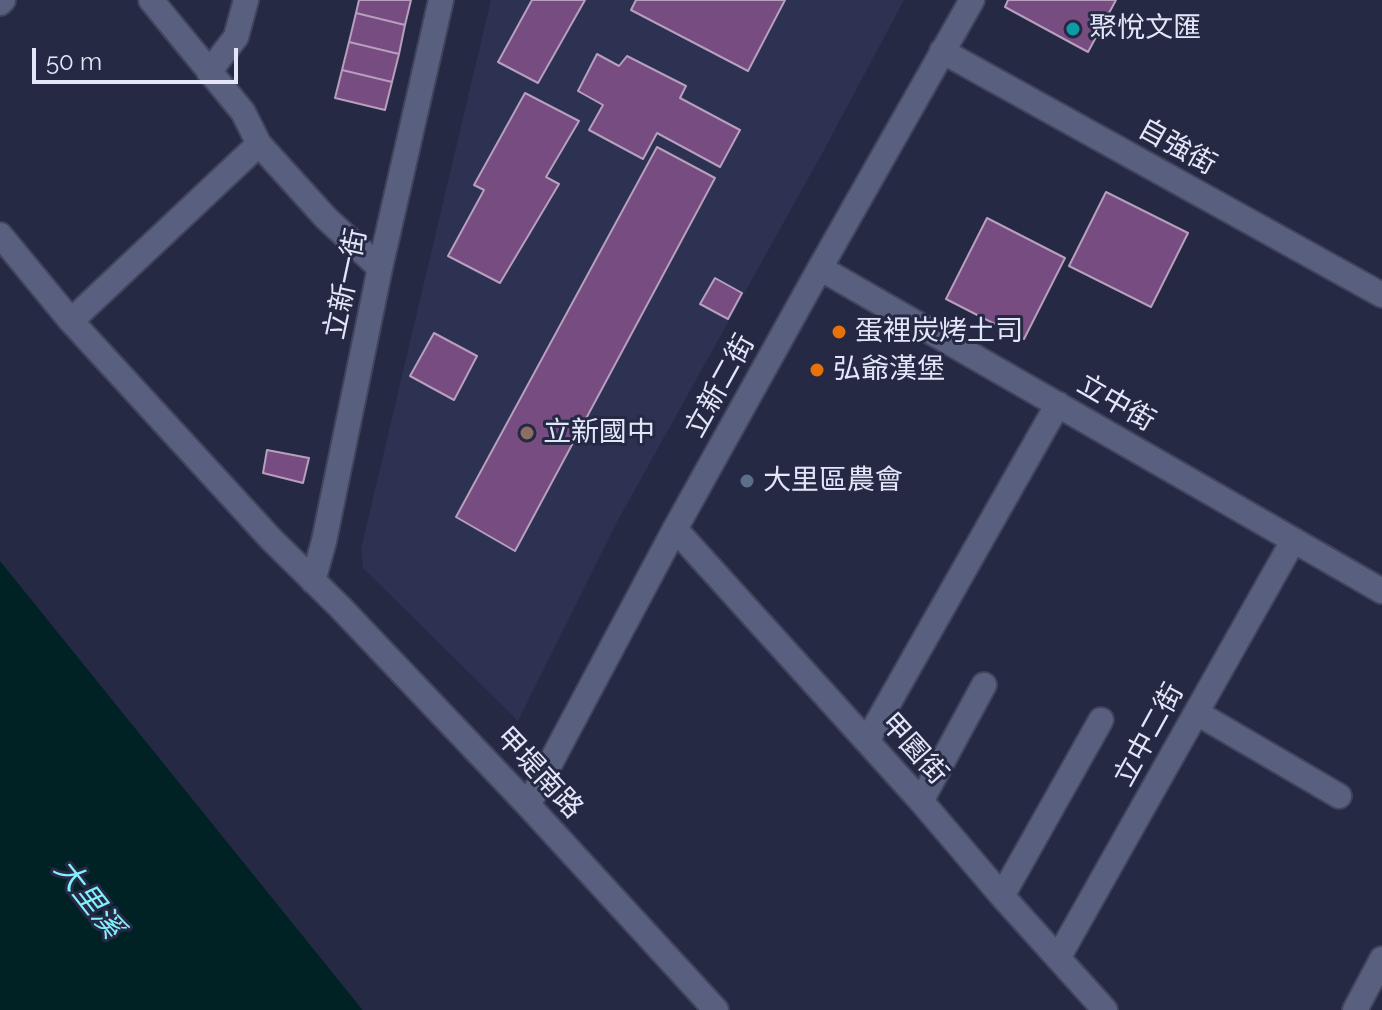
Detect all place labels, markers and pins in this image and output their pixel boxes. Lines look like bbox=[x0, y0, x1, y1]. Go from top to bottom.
place label: 聚悅文匯 bbox=[1089, 12, 1201, 46]
marker: 聚悅文匯 bbox=[1064, 20, 1082, 38]
place label: 蛋裡炭烤土司 bbox=[855, 315, 1023, 349]
marker: 蛋裡炭烤土司 bbox=[830, 323, 848, 341]
place label: 弘爺漢堡 bbox=[833, 353, 945, 387]
marker: 弘爺漢堡 bbox=[808, 361, 826, 379]
place label: 立新國中 bbox=[543, 416, 655, 450]
marker: 立新國中 bbox=[518, 424, 536, 442]
place label: 大里區農會 bbox=[763, 464, 903, 498]
marker: 大里區農會 bbox=[738, 472, 756, 490]

